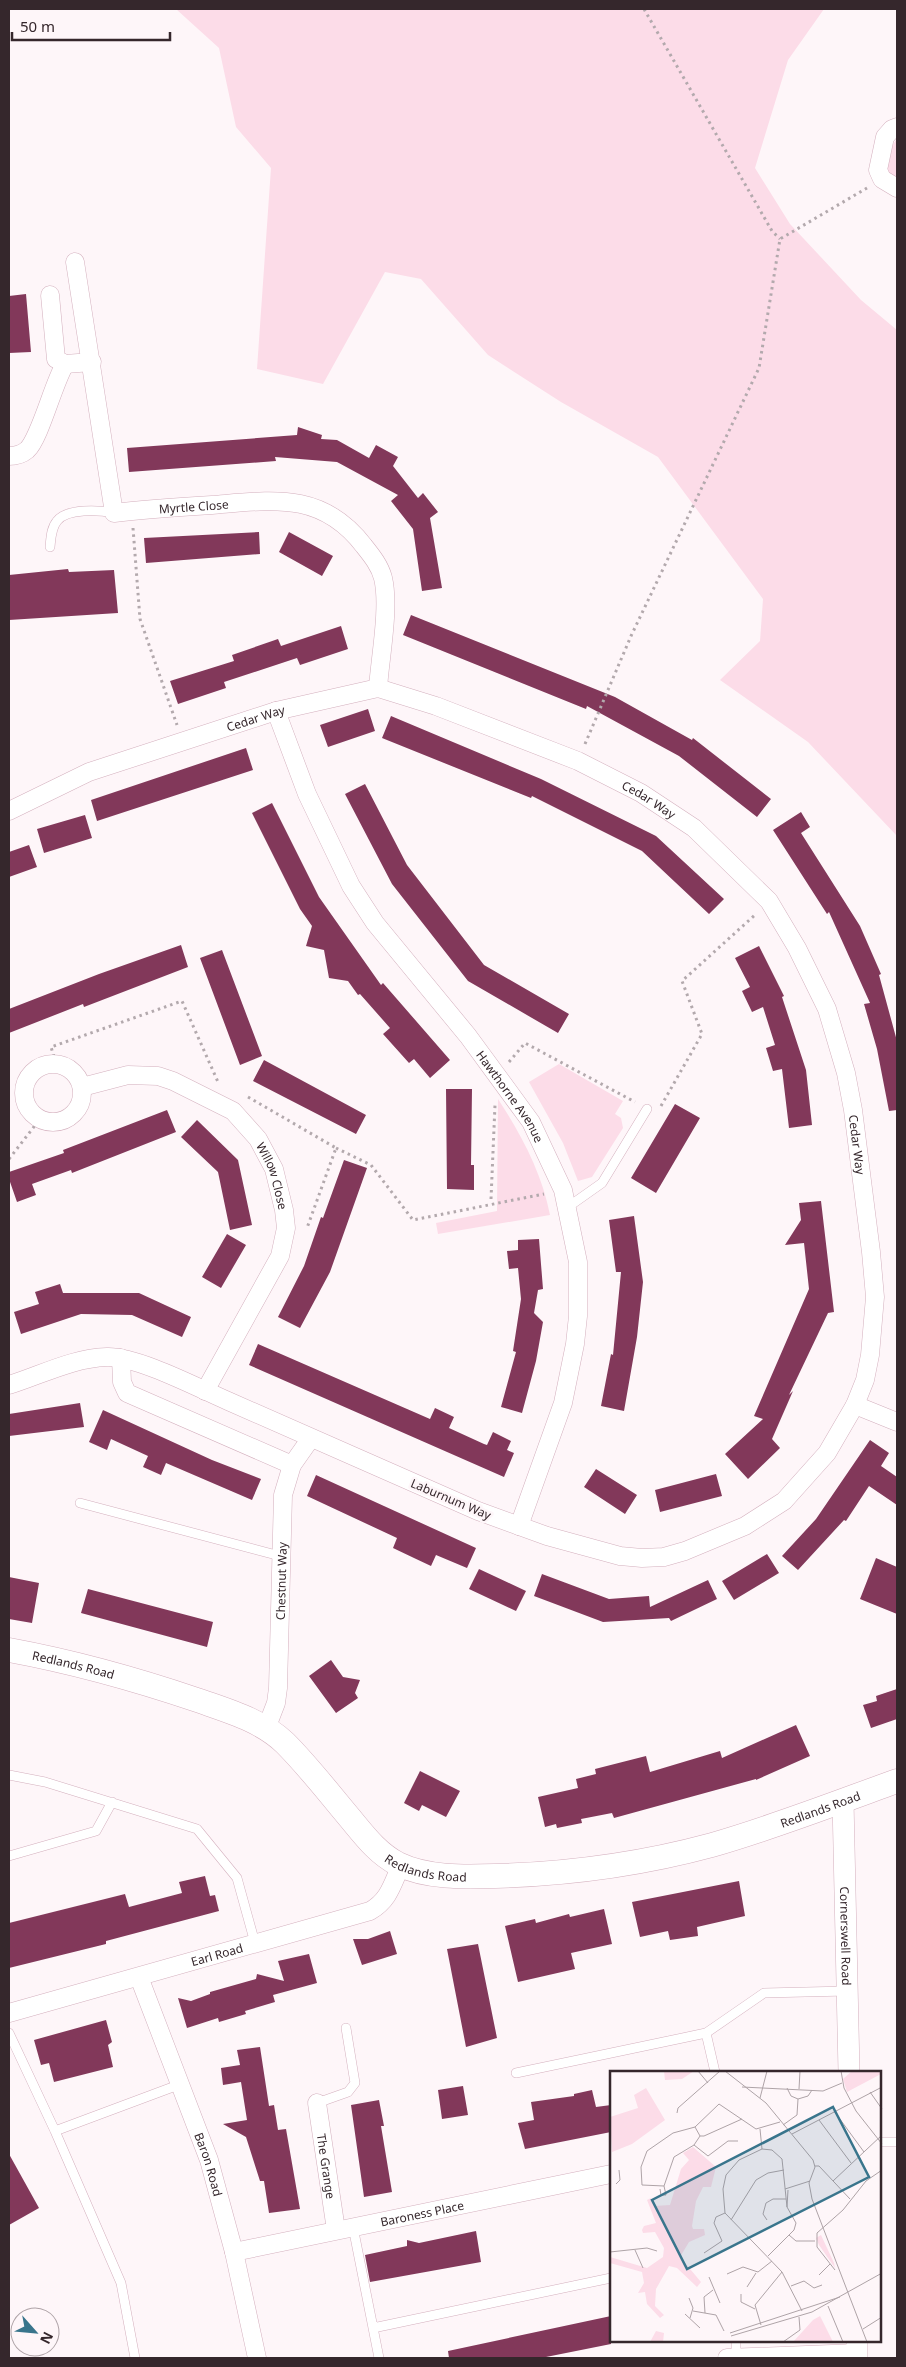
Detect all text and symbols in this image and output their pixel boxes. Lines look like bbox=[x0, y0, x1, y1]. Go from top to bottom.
scale bar bbox=[12, 10, 170, 42]
text: 50 m bbox=[20, 16, 55, 36]
street label: Myrtle Close bbox=[158, 495, 230, 517]
street label: Cedar Way bbox=[224, 701, 287, 735]
street label: Cedar Way bbox=[619, 776, 680, 823]
street label: Hawthorne Avenue bbox=[473, 1047, 548, 1145]
street label: Cedar Way bbox=[845, 1114, 870, 1176]
street label: Willow Close bbox=[253, 1139, 292, 1211]
street label: Laburnum Way bbox=[408, 1474, 495, 1524]
street label: Chestnut Way bbox=[271, 1541, 290, 1620]
street label: Redlands Road bbox=[31, 1646, 116, 1683]
street label: Redlands Road bbox=[778, 1787, 863, 1831]
street label: Redlands Road bbox=[381, 1850, 467, 1885]
street label: Cornerswell Road bbox=[836, 1886, 856, 1986]
street label: Earl Road bbox=[189, 1939, 245, 1970]
inset map bbox=[610, 2071, 881, 2342]
street label: Baron Road bbox=[191, 2130, 227, 2198]
street label: The Grange bbox=[313, 2132, 340, 2200]
street label: Baroness Place bbox=[379, 2196, 466, 2230]
north arrow bbox=[10, 2307, 60, 2357]
text: N bbox=[36, 2329, 58, 2348]

